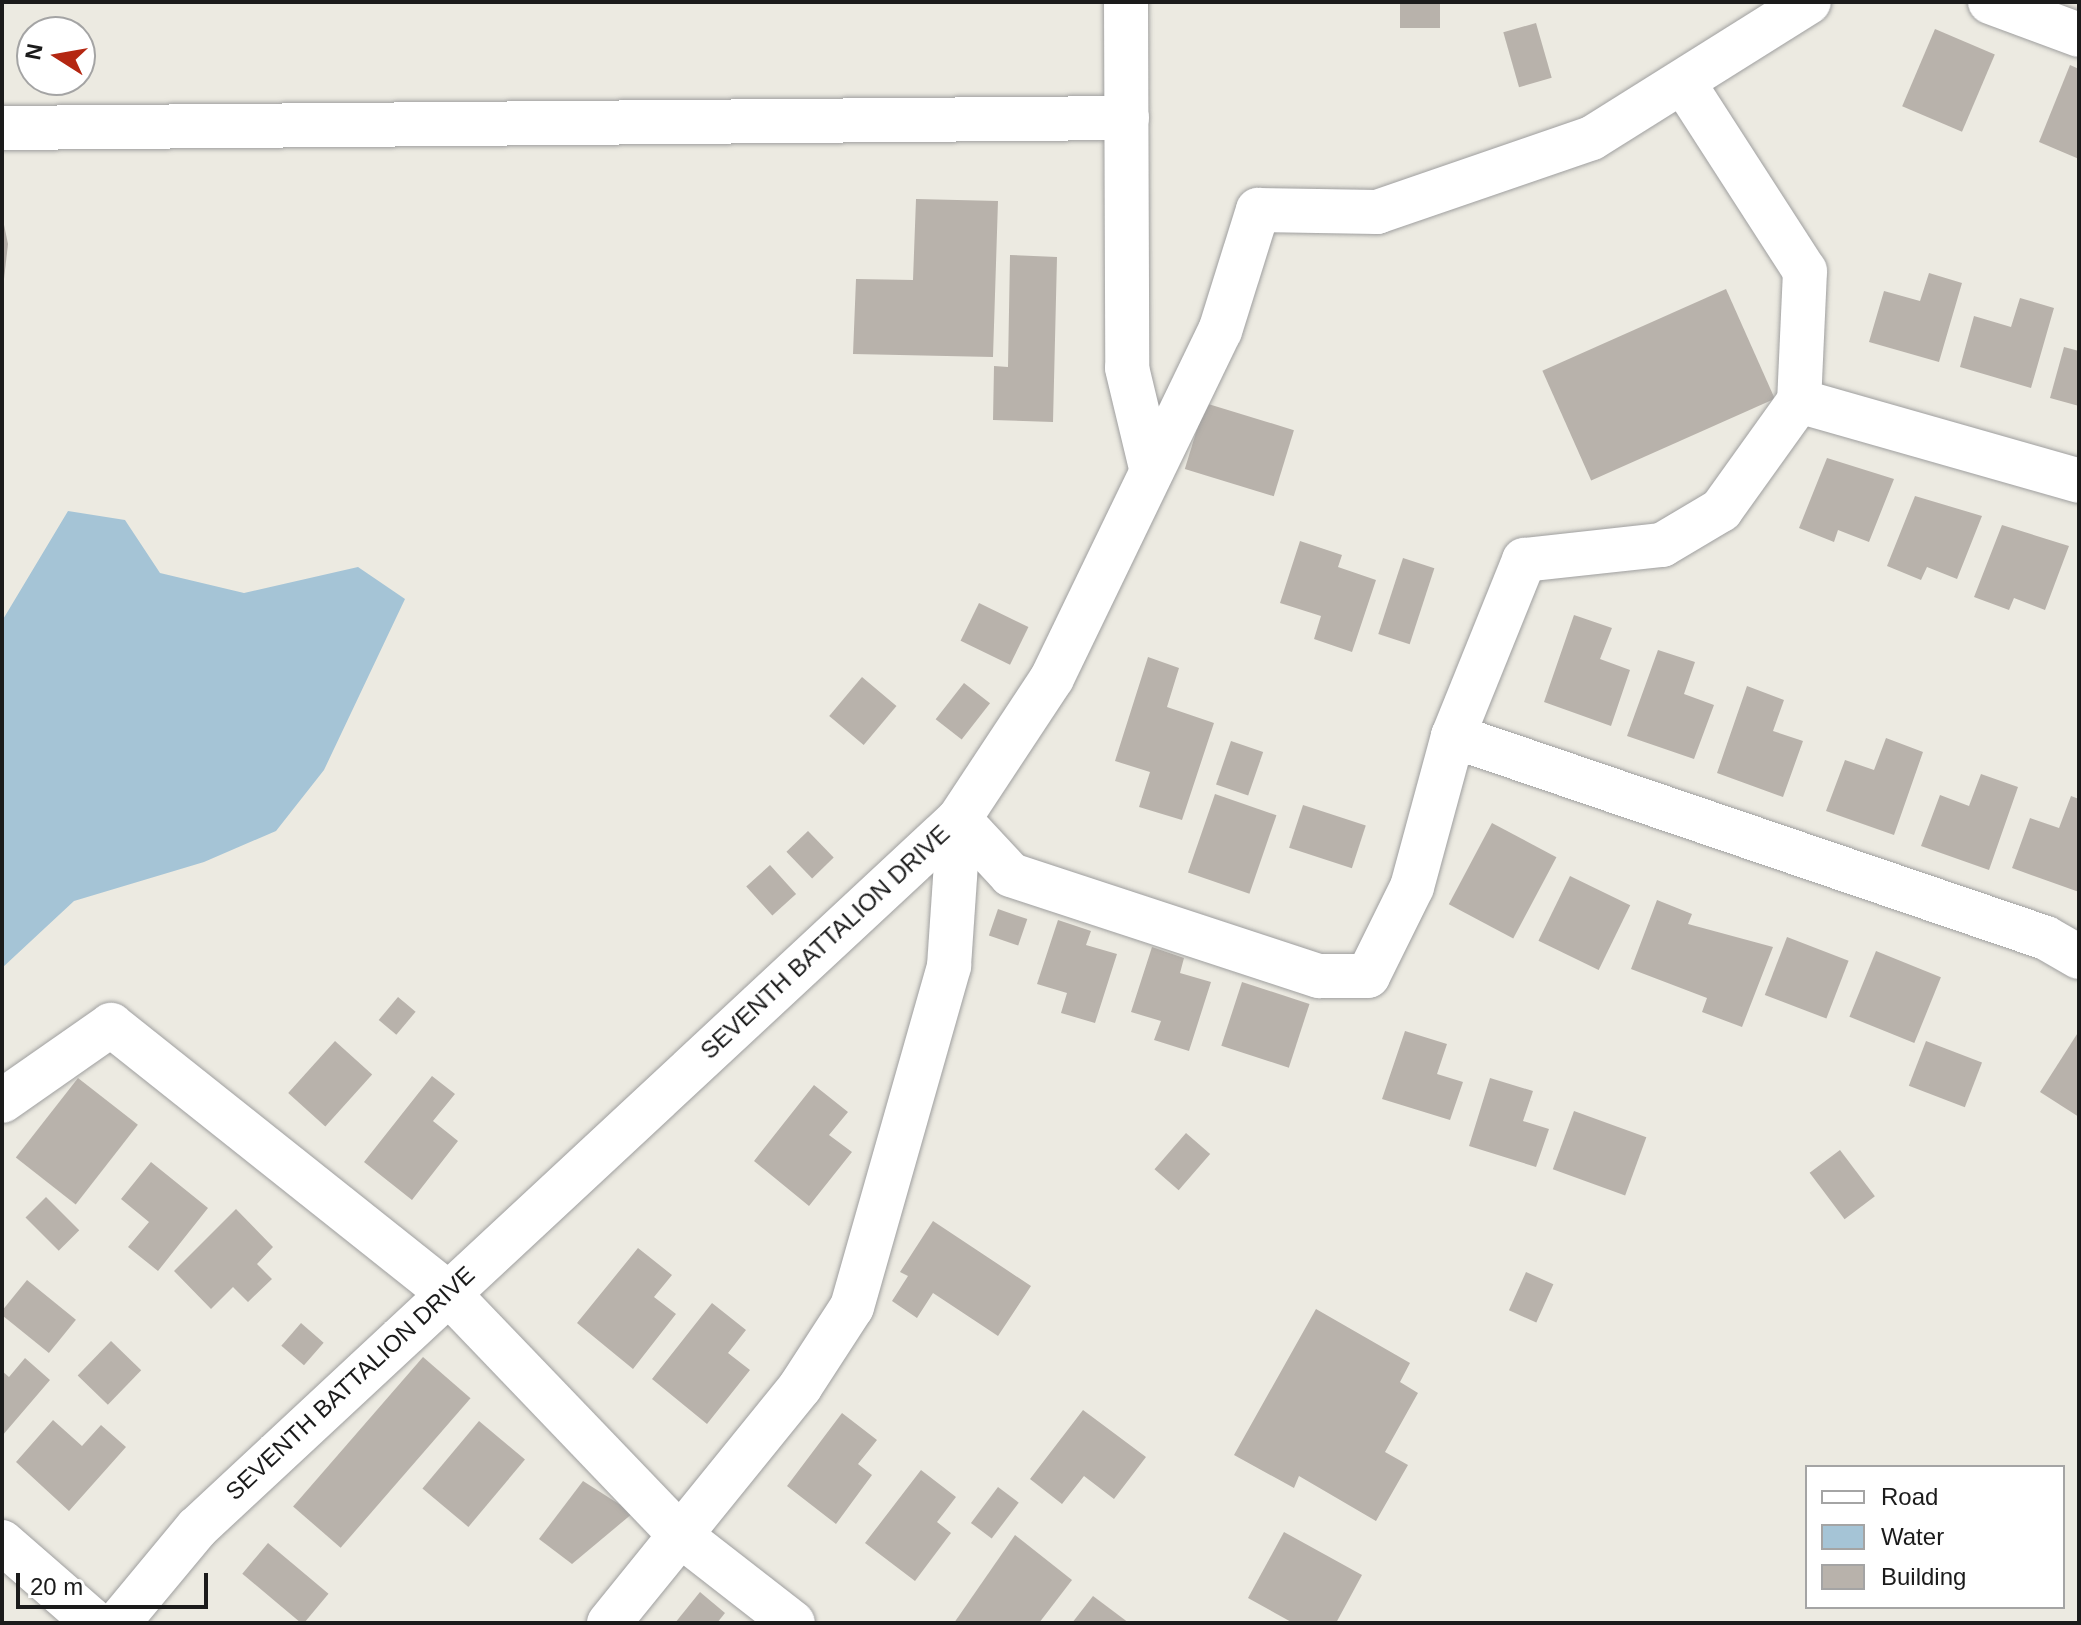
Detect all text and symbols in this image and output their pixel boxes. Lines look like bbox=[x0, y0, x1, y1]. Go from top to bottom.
north arrow bbox=[16, 16, 96, 96]
text: N bbox=[20, 42, 48, 62]
street label: SEVENTH BATTALION DRIVE bbox=[695, 819, 955, 1065]
street label: SEVENTH BATTALION DRIVE bbox=[220, 1260, 480, 1506]
legend bbox=[1805, 1465, 2065, 1609]
text: Road bbox=[1881, 1483, 1938, 1510]
text: Water bbox=[1881, 1523, 1944, 1550]
scale bar bbox=[20, 1557, 212, 1607]
text: Building bbox=[1881, 1563, 1966, 1590]
text: 20 m bbox=[30, 1573, 83, 1600]

